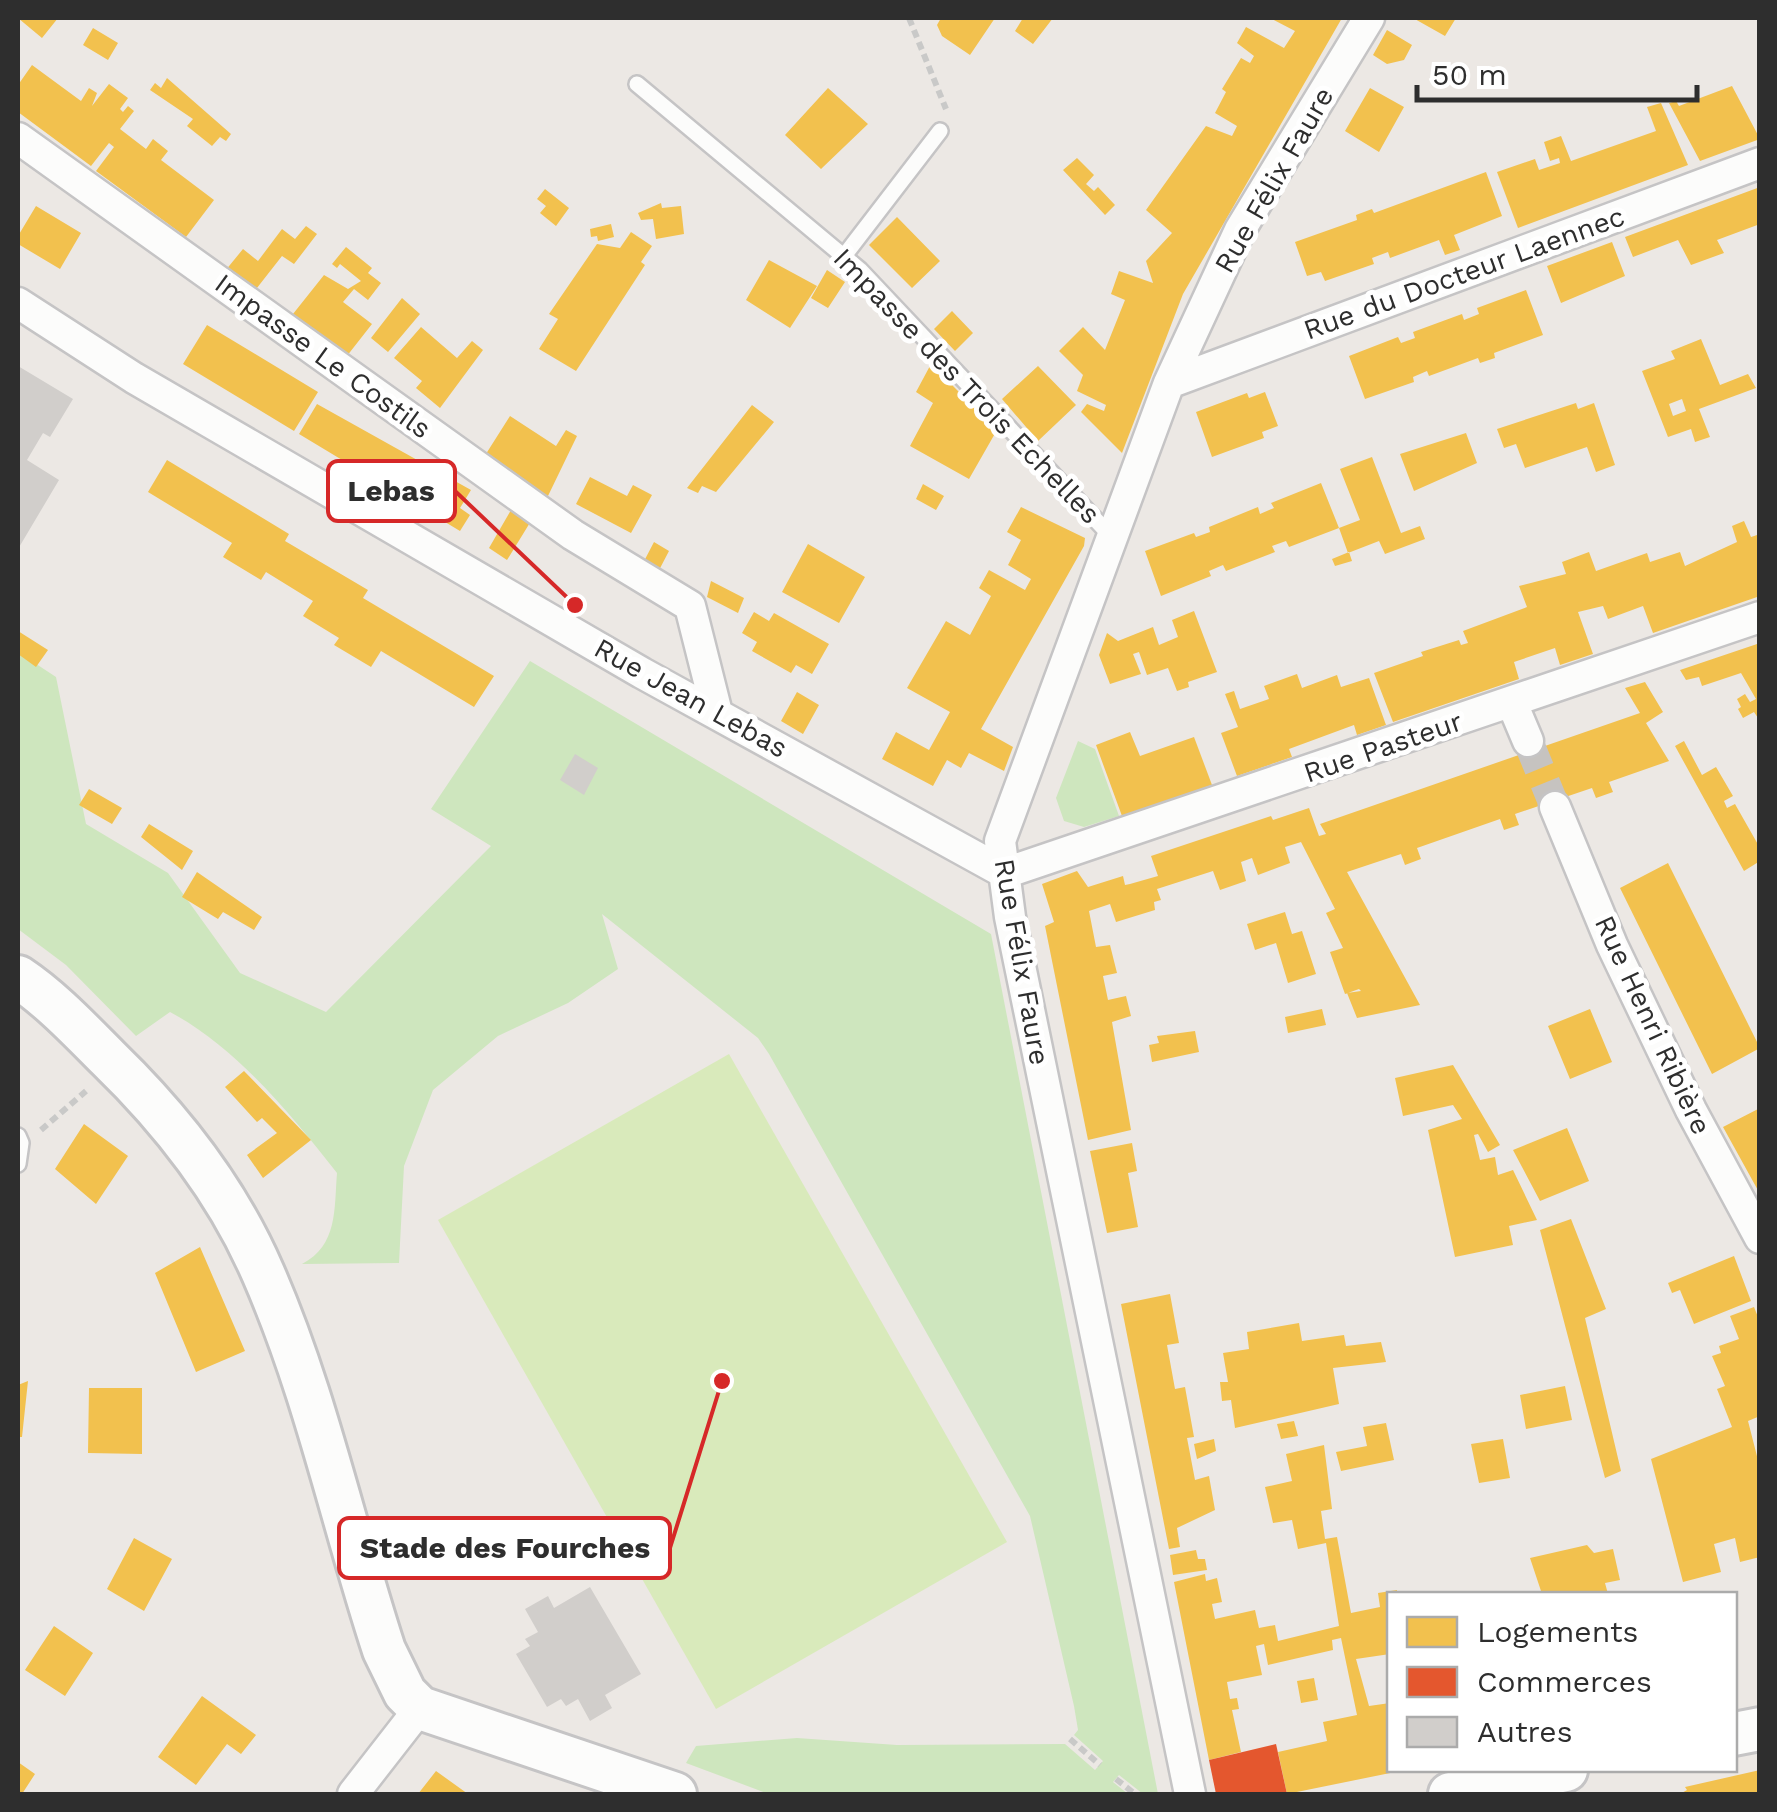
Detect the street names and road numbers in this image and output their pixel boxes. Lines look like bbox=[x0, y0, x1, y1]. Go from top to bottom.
street label: Rue Félix Faure bbox=[1208, 81, 1340, 279]
street label: Rue du Docteur Laennec bbox=[1299, 200, 1629, 346]
street label: Impasse des Trois Echelles bbox=[827, 242, 1107, 530]
street label: Impasse Le Costils bbox=[209, 267, 437, 445]
street label: Rue Jean Lebas bbox=[589, 631, 793, 765]
street label: Rue Pasteur bbox=[1299, 704, 1467, 790]
street label: Rue Félix Faure bbox=[988, 856, 1056, 1068]
street label: Rue Henri Ribière bbox=[1588, 910, 1718, 1140]

